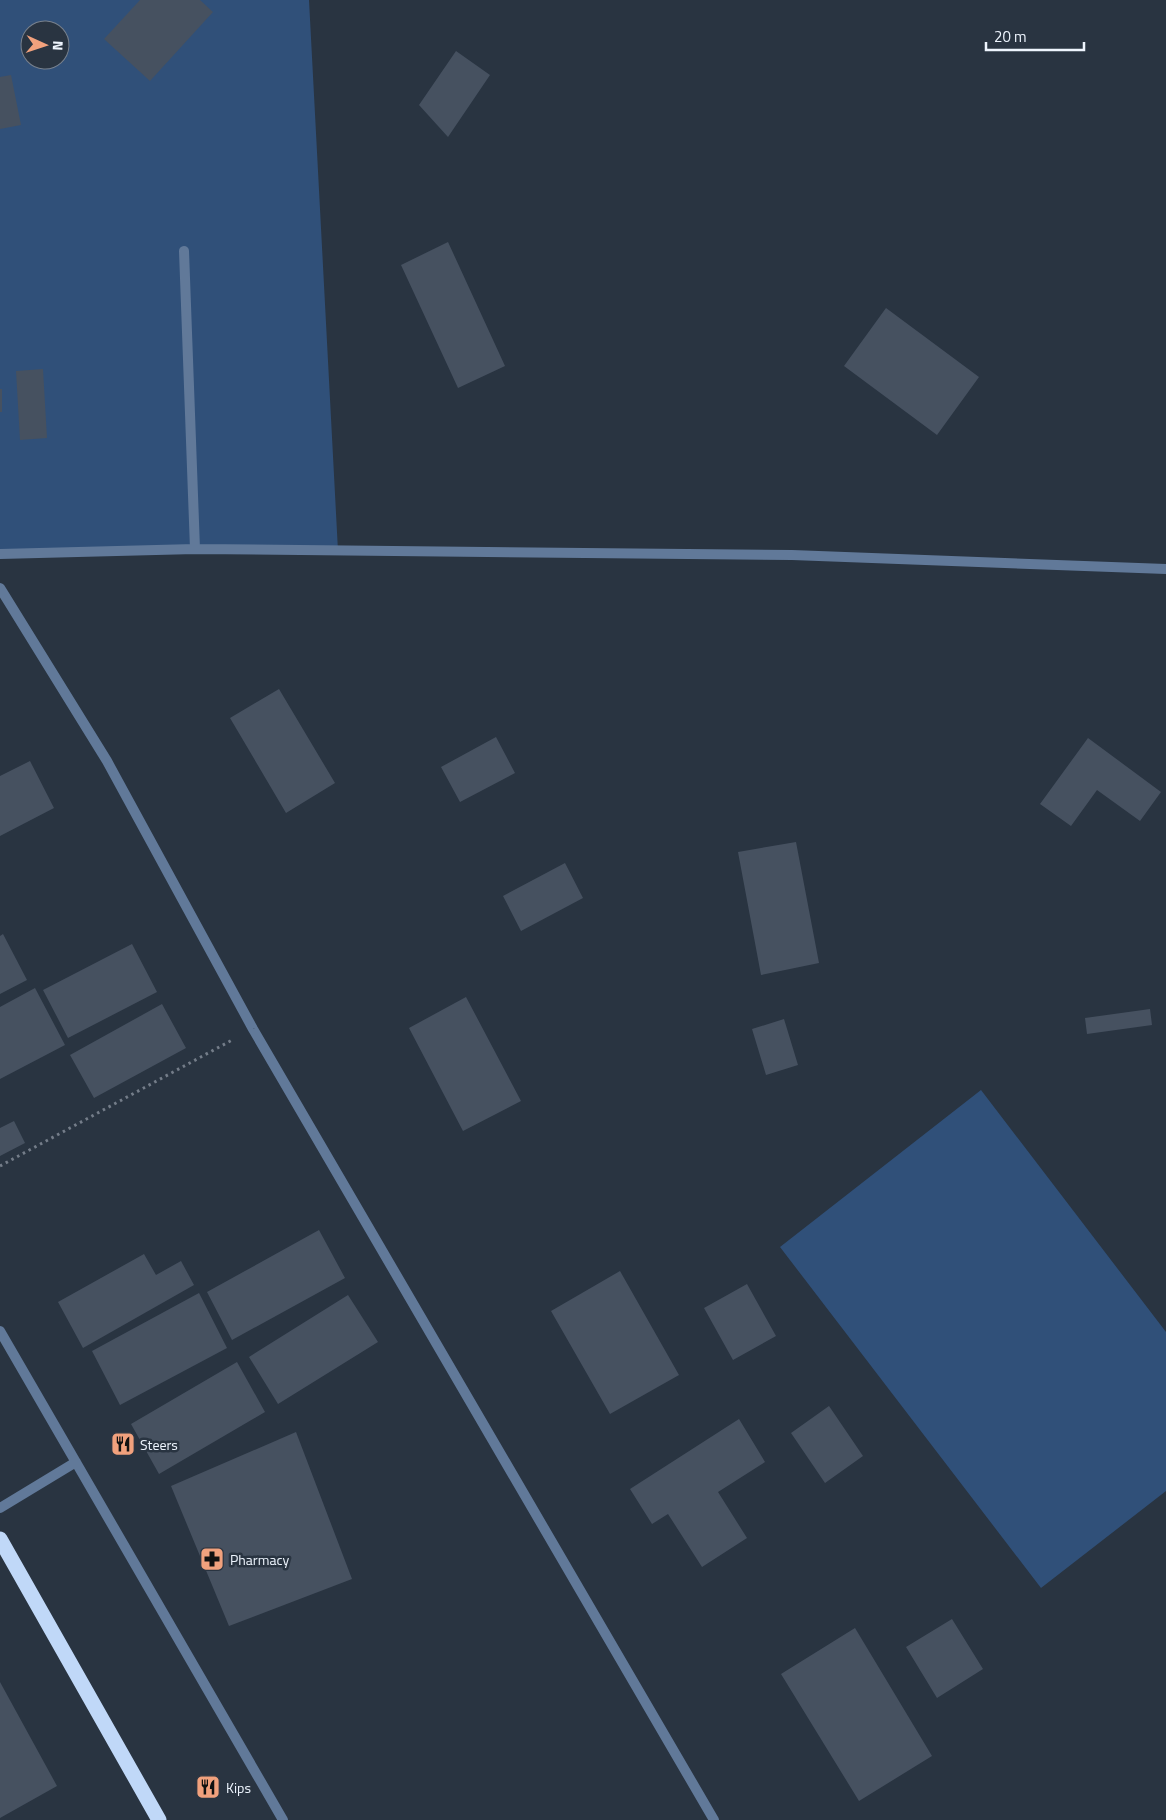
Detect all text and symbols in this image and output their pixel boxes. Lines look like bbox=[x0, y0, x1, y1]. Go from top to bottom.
north arrow bbox=[20, 20, 70, 70]
scale bar bbox=[986, 20, 1084, 52]
text: 20 m bbox=[994, 25, 1027, 48]
text: N bbox=[48, 40, 69, 51]
restaurant icon: Steers bbox=[110, 1431, 136, 1457]
place label: Steers bbox=[140, 1434, 178, 1455]
pharmacy icon: Pharmacy bbox=[199, 1546, 225, 1572]
place label: Pharmacy bbox=[230, 1549, 289, 1570]
restaurant icon: Kips bbox=[195, 1774, 221, 1800]
place label: Kips bbox=[226, 1777, 251, 1798]

